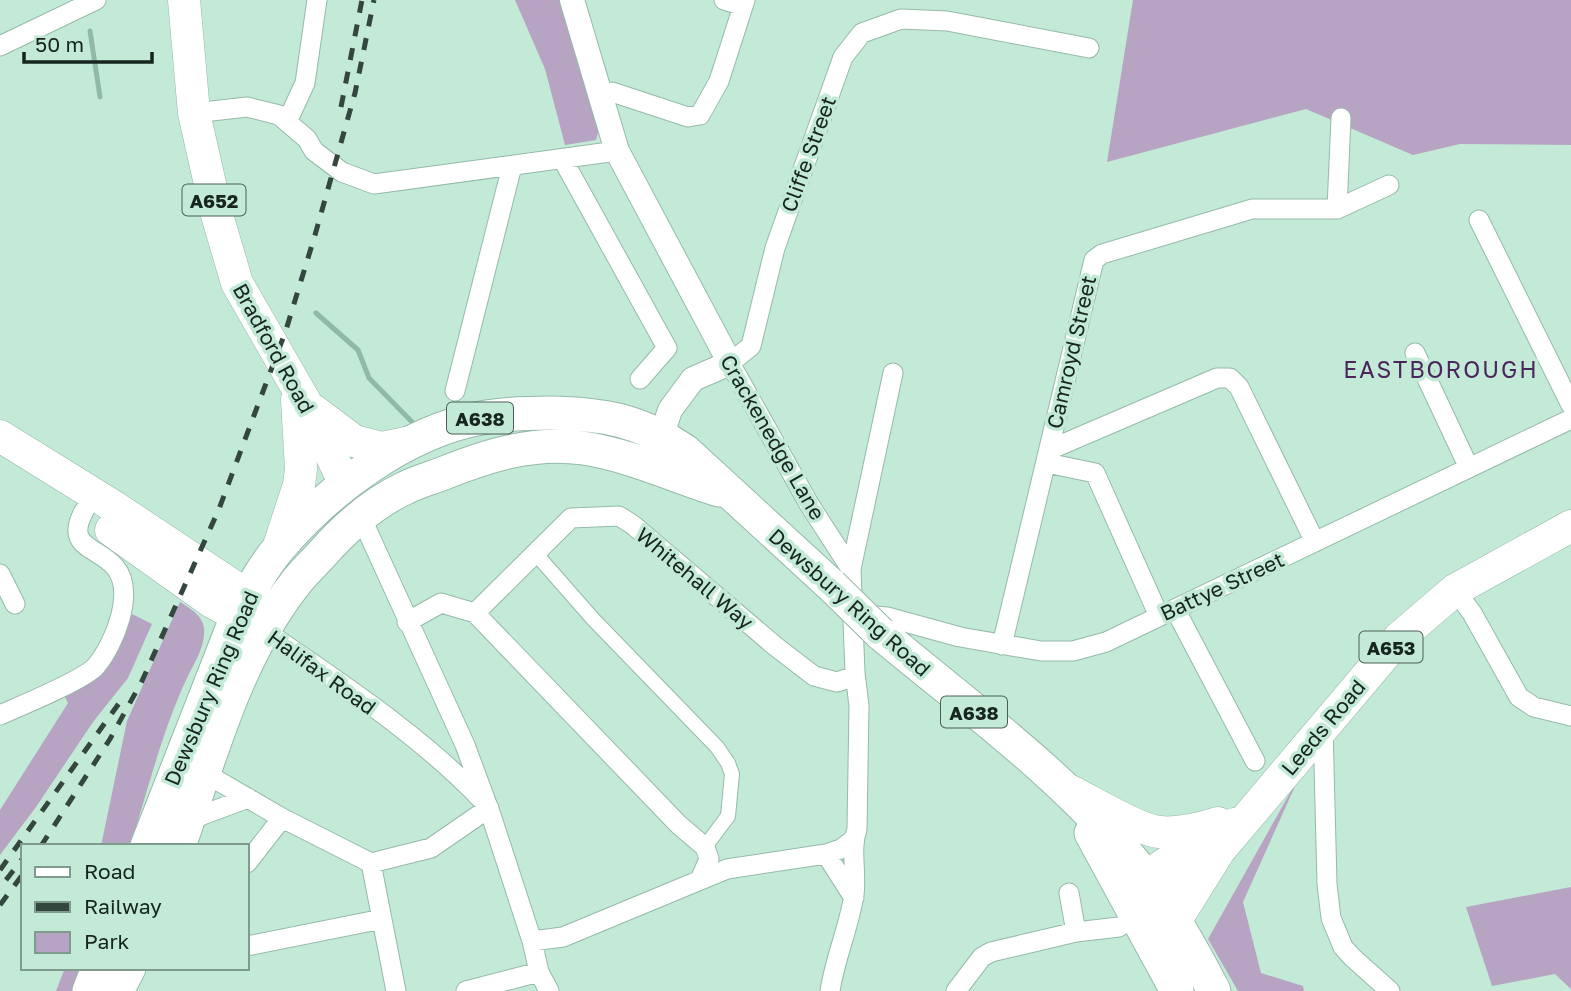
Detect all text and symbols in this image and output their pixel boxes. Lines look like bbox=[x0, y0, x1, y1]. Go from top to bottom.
scale bar bbox=[24, 21, 152, 65]
text: 50 m bbox=[35, 31, 84, 57]
street label: Cliffe Street bbox=[775, 92, 841, 216]
road number: A652 bbox=[182, 184, 246, 216]
street label: Camroyd Street bbox=[1041, 273, 1101, 431]
street label: Bradford Road bbox=[228, 279, 320, 417]
street label: Crackenedge Lane bbox=[715, 350, 831, 524]
district label: EASTBOROUGH bbox=[1343, 355, 1539, 383]
road number: A638 bbox=[447, 402, 513, 434]
street label: Whitehall Way bbox=[631, 521, 759, 635]
street label: Dewsbury Ring Road bbox=[764, 523, 936, 681]
street label: Battye Street bbox=[1156, 546, 1288, 626]
street label: Dewsbury Ring Road bbox=[158, 587, 264, 789]
street label: Halifax Road bbox=[263, 624, 381, 720]
road number: A653 bbox=[1360, 632, 1422, 662]
street label: Leeds Road bbox=[1275, 674, 1371, 780]
road number: A638 bbox=[941, 696, 1007, 727]
legend bbox=[21, 844, 248, 970]
text: Road bbox=[84, 858, 135, 884]
text: Railway bbox=[84, 893, 162, 919]
text: Park bbox=[84, 928, 130, 954]

